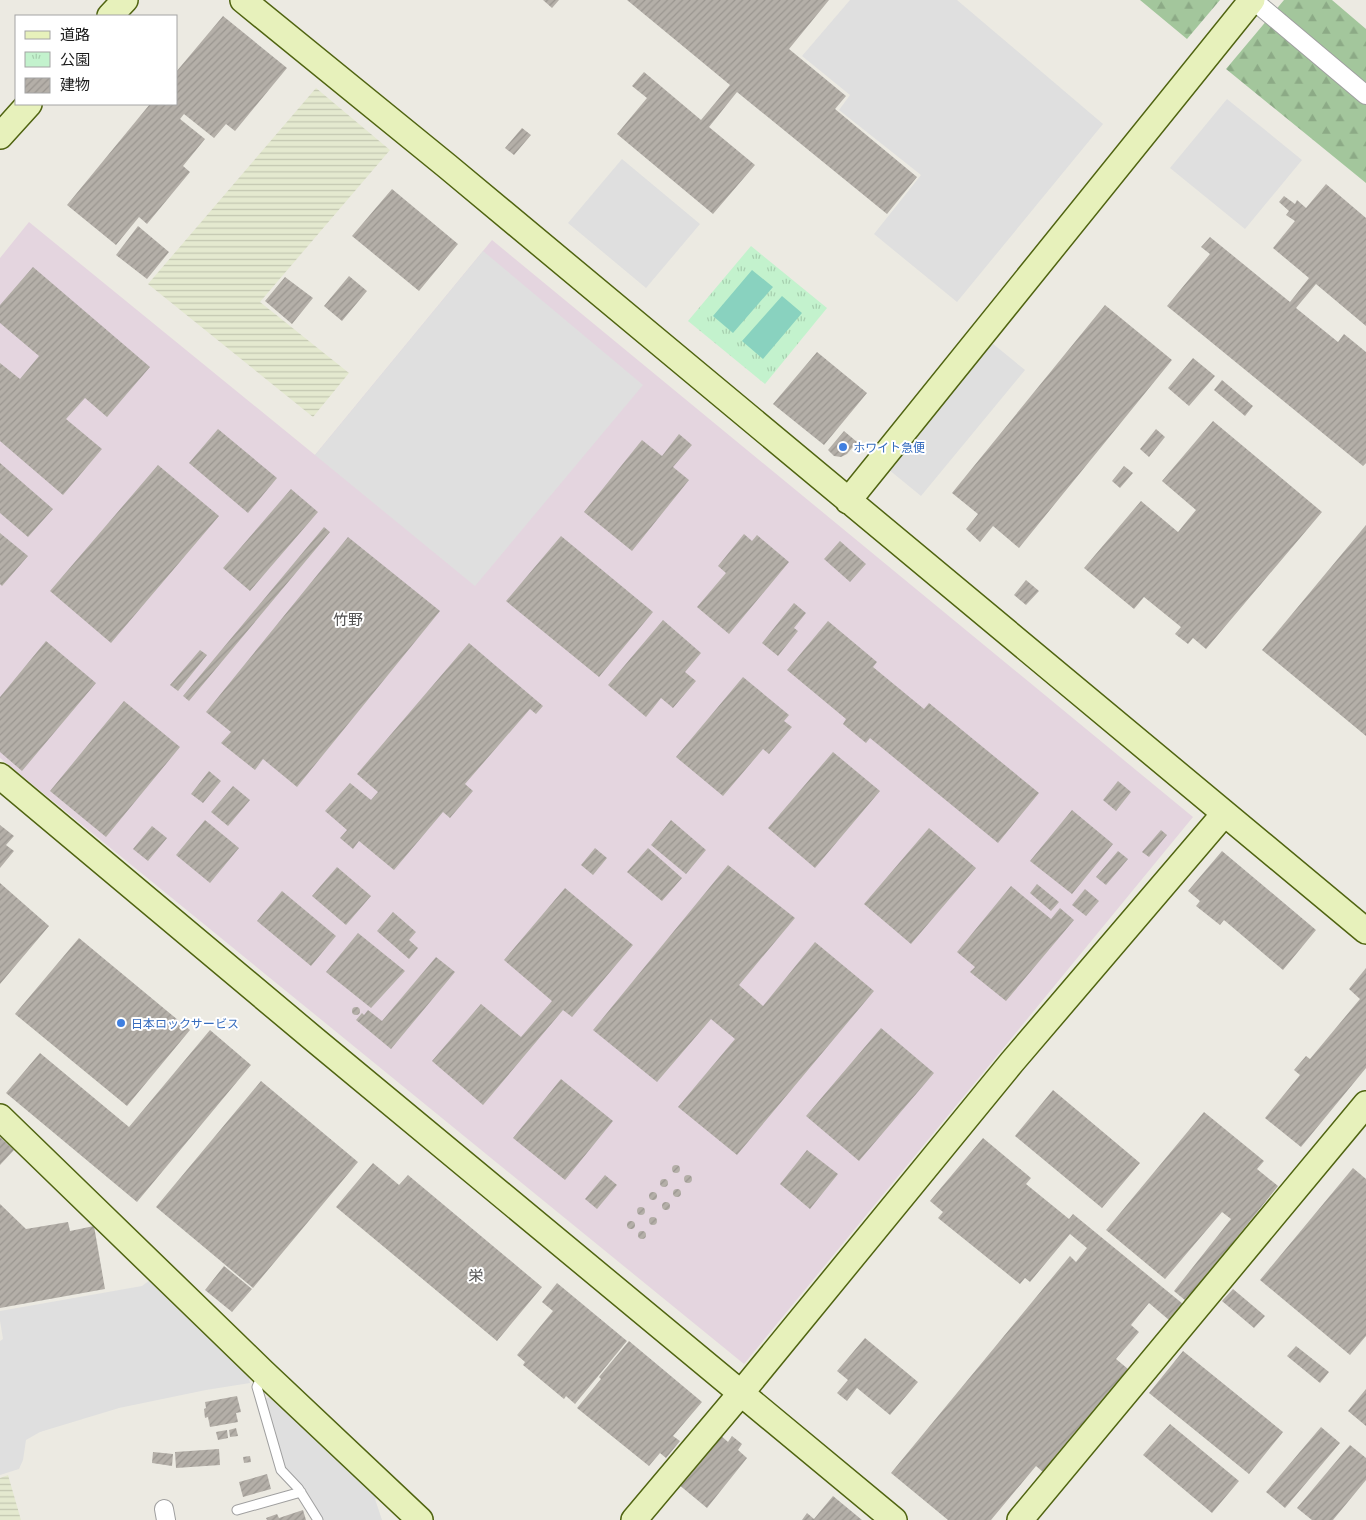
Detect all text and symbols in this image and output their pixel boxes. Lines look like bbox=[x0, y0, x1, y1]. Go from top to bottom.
legend bbox=[15, 15, 178, 105]
text: 道路 bbox=[60, 24, 90, 44]
text: 公園 bbox=[60, 49, 90, 69]
text: 建物 bbox=[60, 74, 90, 94]
place label: ホワイト急便 bbox=[853, 439, 925, 456]
marker: ホワイト急便 bbox=[837, 441, 849, 453]
district label: 竹野 bbox=[333, 609, 363, 629]
place label: 日本ロックサービス bbox=[131, 1015, 239, 1032]
marker: 日本ロックサービス bbox=[115, 1017, 127, 1029]
district label: 栄 bbox=[468, 1265, 484, 1285]

